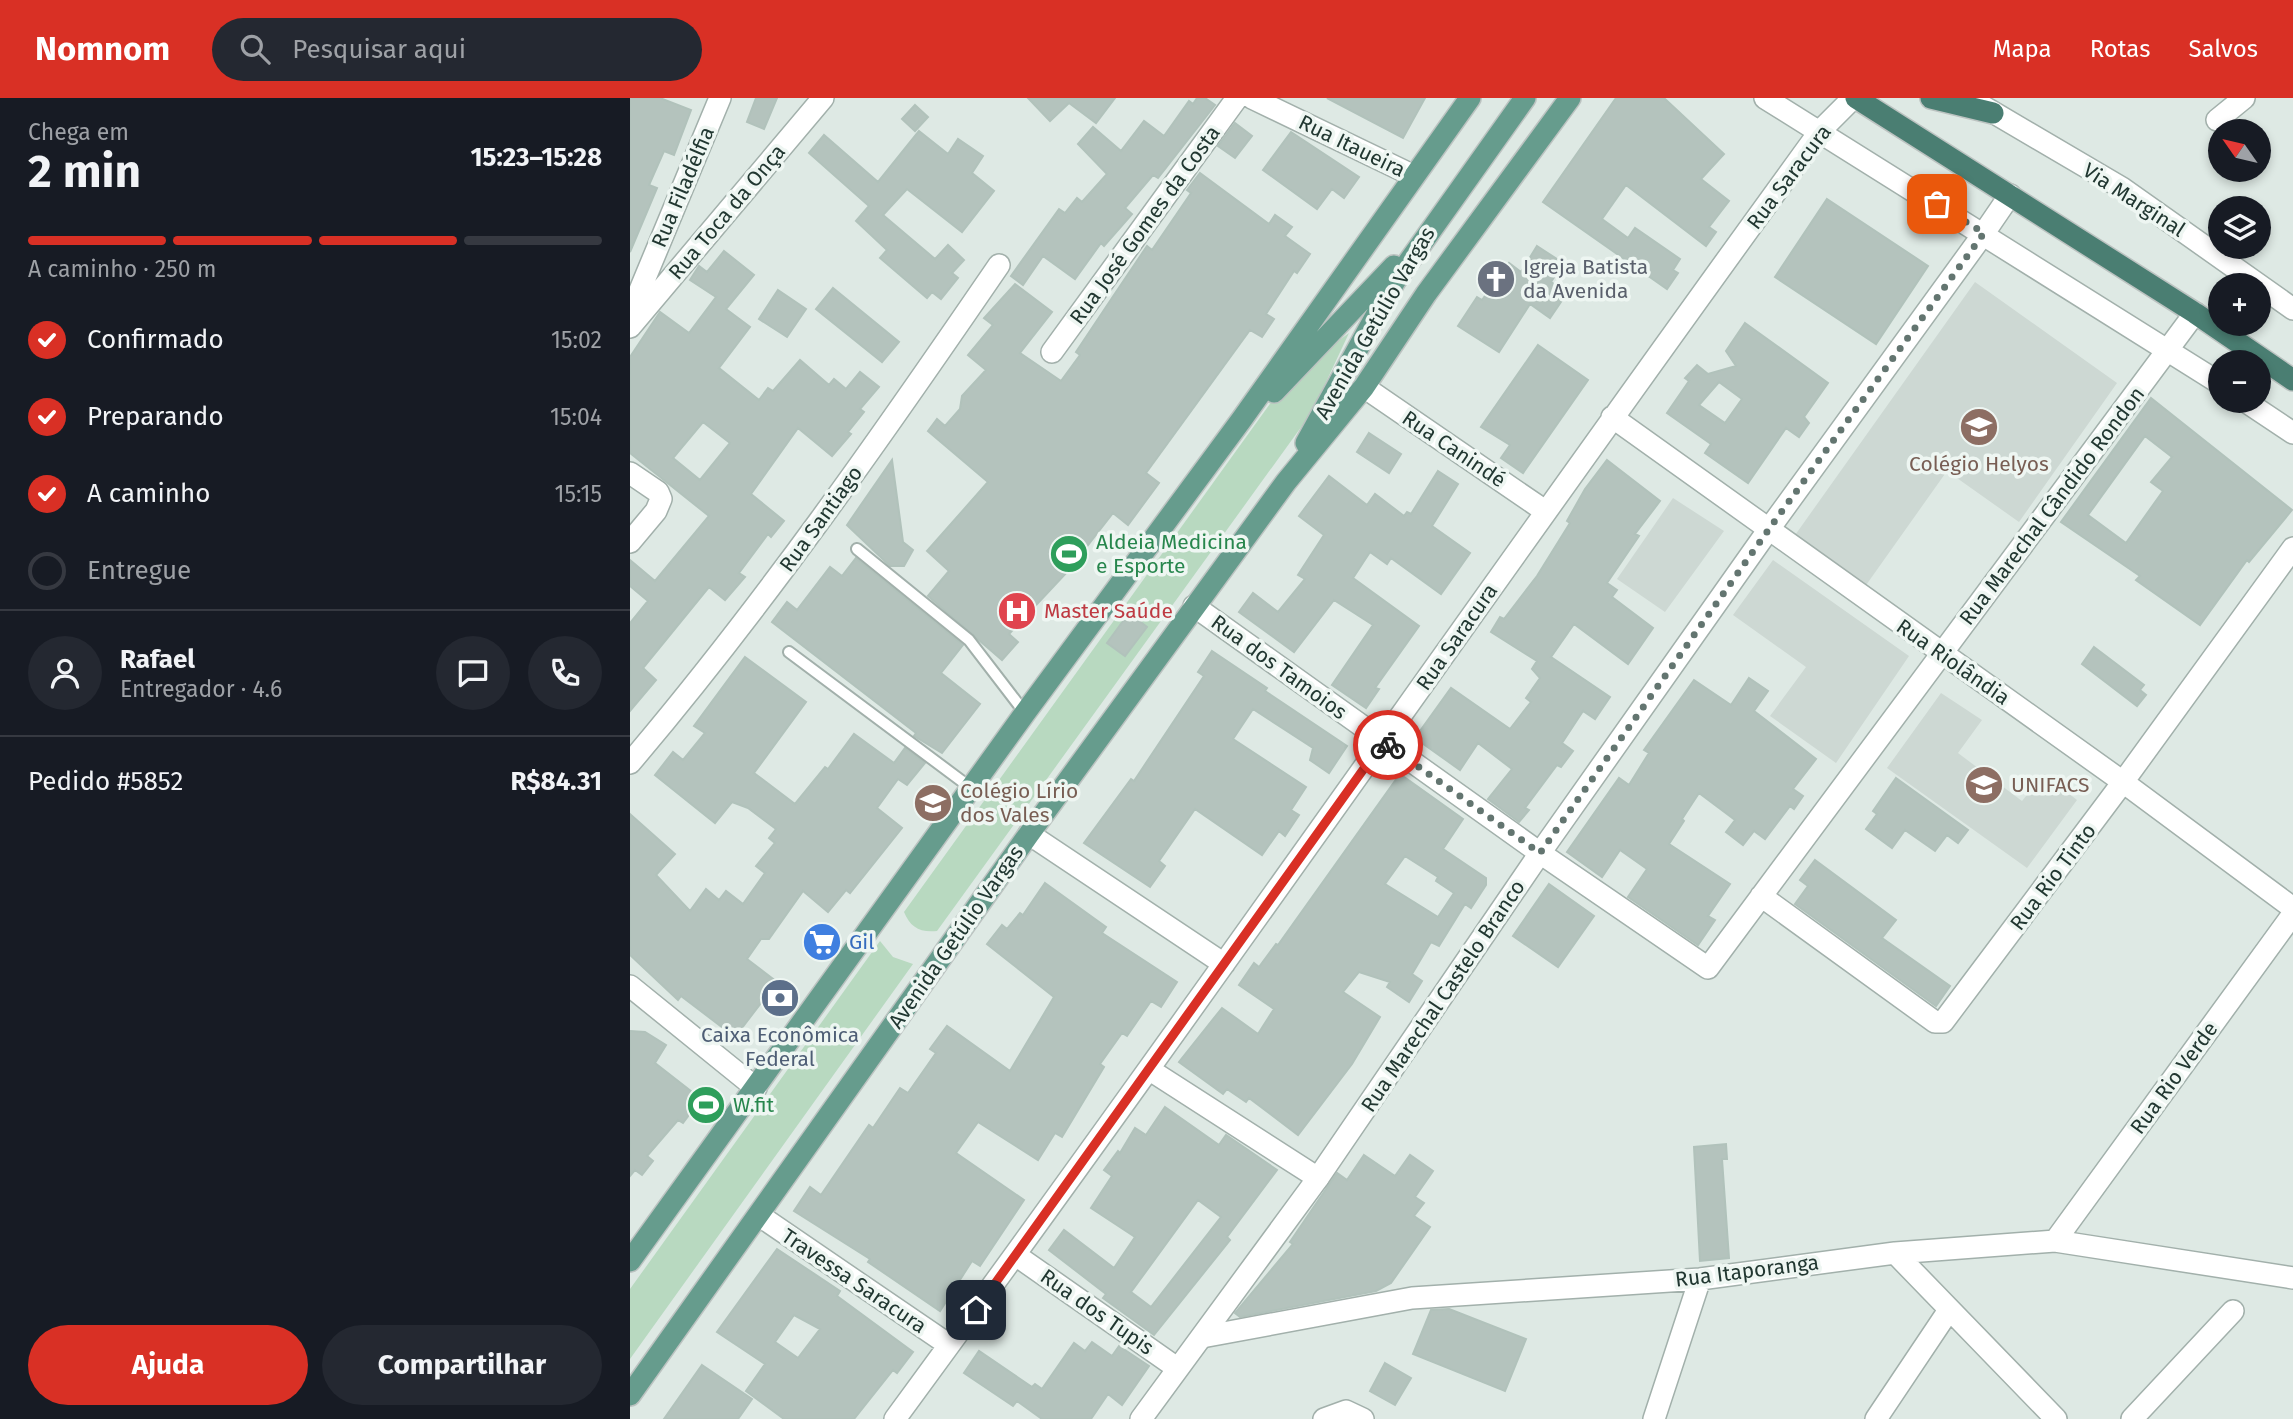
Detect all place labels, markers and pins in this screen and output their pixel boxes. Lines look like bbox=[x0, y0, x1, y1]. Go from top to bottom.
pin bbox=[1907, 174, 1967, 234]
place label: Igreja Batista da Avenida bbox=[1523, 254, 1648, 304]
church icon: Igreja Batista da Avenida bbox=[1475, 258, 1517, 300]
school or university icon: Colégio Helyos bbox=[1958, 406, 2000, 448]
place label: Colégio Helyos bbox=[1909, 451, 2049, 477]
place label: Aldeia Medicina e Esporte bbox=[1096, 529, 1247, 579]
sports icon: Aldeia Medicina e Esporte bbox=[1048, 533, 1090, 575]
hospital icon: Master Saúde bbox=[996, 590, 1038, 632]
place label: Master Saúde bbox=[1044, 598, 1173, 624]
school or university icon: UNIFACS bbox=[1963, 764, 2005, 806]
place label: UNIFACS bbox=[2011, 772, 2090, 798]
place label: Colégio Lírio dos Vales bbox=[960, 778, 1078, 828]
school or university icon: Colégio Lírio dos Vales bbox=[912, 782, 954, 824]
supermarket icon: Gil bbox=[801, 921, 843, 963]
place label: Gil bbox=[849, 929, 874, 955]
bank icon: Caixa Econômica Federal bbox=[759, 977, 801, 1019]
place label: Caixa Econômica Federal bbox=[701, 1022, 859, 1072]
sports icon: W.fit bbox=[685, 1084, 727, 1126]
place label: W.fit bbox=[733, 1092, 775, 1118]
pin bbox=[946, 1280, 1006, 1340]

